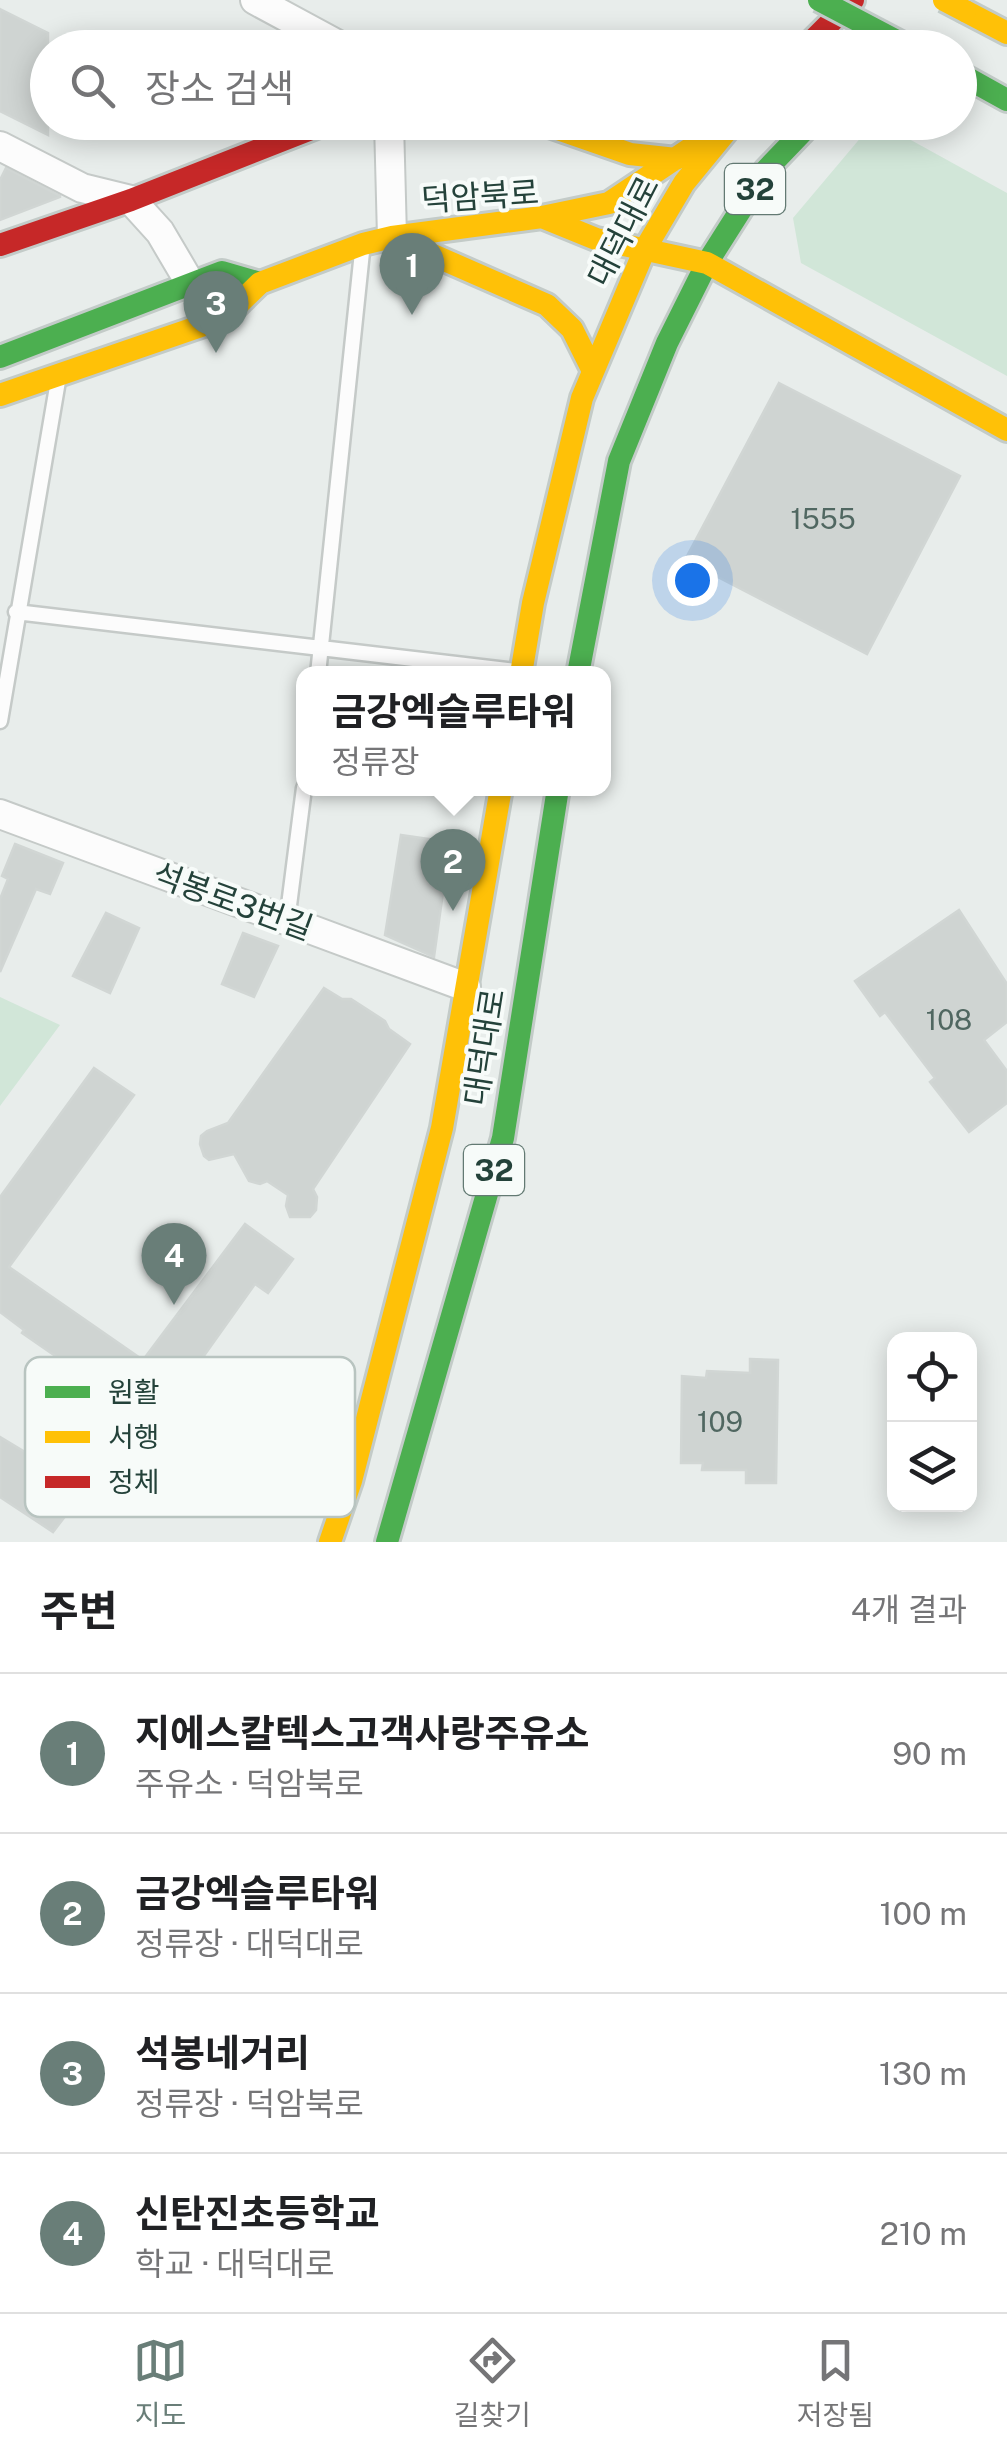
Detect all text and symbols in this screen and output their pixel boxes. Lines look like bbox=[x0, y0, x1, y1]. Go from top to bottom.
search box bbox=[30, 30, 977, 140]
icon: search bbox=[65, 58, 120, 113]
text: 장소 검색 bbox=[145, 66, 294, 111]
road number: 32 bbox=[725, 164, 785, 214]
street label: 대덕대로 bbox=[580, 170, 666, 292]
street label: 덕암북로 bbox=[420, 173, 540, 219]
pin: 1 bbox=[380, 232, 444, 315]
pin: 3 bbox=[184, 270, 248, 353]
house number: 1555 bbox=[790, 502, 856, 535]
your location bbox=[667, 555, 718, 606]
popup bbox=[296, 666, 611, 796]
text: 금강엑슬루타워 bbox=[331, 689, 576, 734]
text: 정류장 bbox=[331, 743, 419, 780]
pin: 2 bbox=[420, 828, 486, 911]
street label: 석봉로3번길 bbox=[148, 855, 318, 947]
street label: 대덕대로 bbox=[457, 986, 511, 1108]
house number: 108 bbox=[926, 1003, 972, 1036]
road number: 32 bbox=[464, 1145, 524, 1195]
pin: 4 bbox=[142, 1222, 206, 1305]
map controls bbox=[887, 1332, 977, 1512]
button: locate bbox=[887, 1332, 977, 1422]
legend bbox=[25, 1357, 355, 1517]
text: 원활 bbox=[108, 1375, 160, 1408]
house number: 109 bbox=[697, 1405, 743, 1438]
text: 서행 bbox=[108, 1420, 160, 1453]
button: layers bbox=[887, 1422, 977, 1512]
text: 정체 bbox=[108, 1465, 160, 1498]
text: 주변 bbox=[40, 1586, 117, 1635]
text: 4개 결과 bbox=[851, 1591, 967, 1628]
text: 지에스칼텍스고객사랑주유소 bbox=[135, 1711, 589, 1756]
text: 1 bbox=[66, 1735, 79, 1772]
text: 90 m bbox=[892, 1735, 967, 1772]
text: 주유소 · 덕암북로 bbox=[135, 1765, 364, 1802]
text: 금강엑슬루타워 bbox=[135, 1871, 380, 1916]
text: 2 bbox=[62, 1895, 83, 1932]
text: 100 m bbox=[880, 1895, 967, 1932]
text: 정류장 · 대덕대로 bbox=[135, 1925, 364, 1962]
text: 석봉네거리 bbox=[135, 2031, 310, 2076]
text: 3 bbox=[62, 2055, 83, 2092]
text: 130 m bbox=[879, 2055, 967, 2092]
text: 정류장 · 덕암북로 bbox=[135, 2085, 364, 2122]
text: 신탄진초등학교 bbox=[135, 2191, 380, 2236]
text: 4 bbox=[62, 2215, 83, 2252]
text: 210 m bbox=[880, 2215, 967, 2252]
text: 학교 · 대덕대로 bbox=[135, 2245, 334, 2282]
tab: 지도 bbox=[133, 2333, 188, 2433]
tab: 길찾기 bbox=[454, 2333, 531, 2433]
tab: 저장됨 bbox=[797, 2333, 874, 2433]

